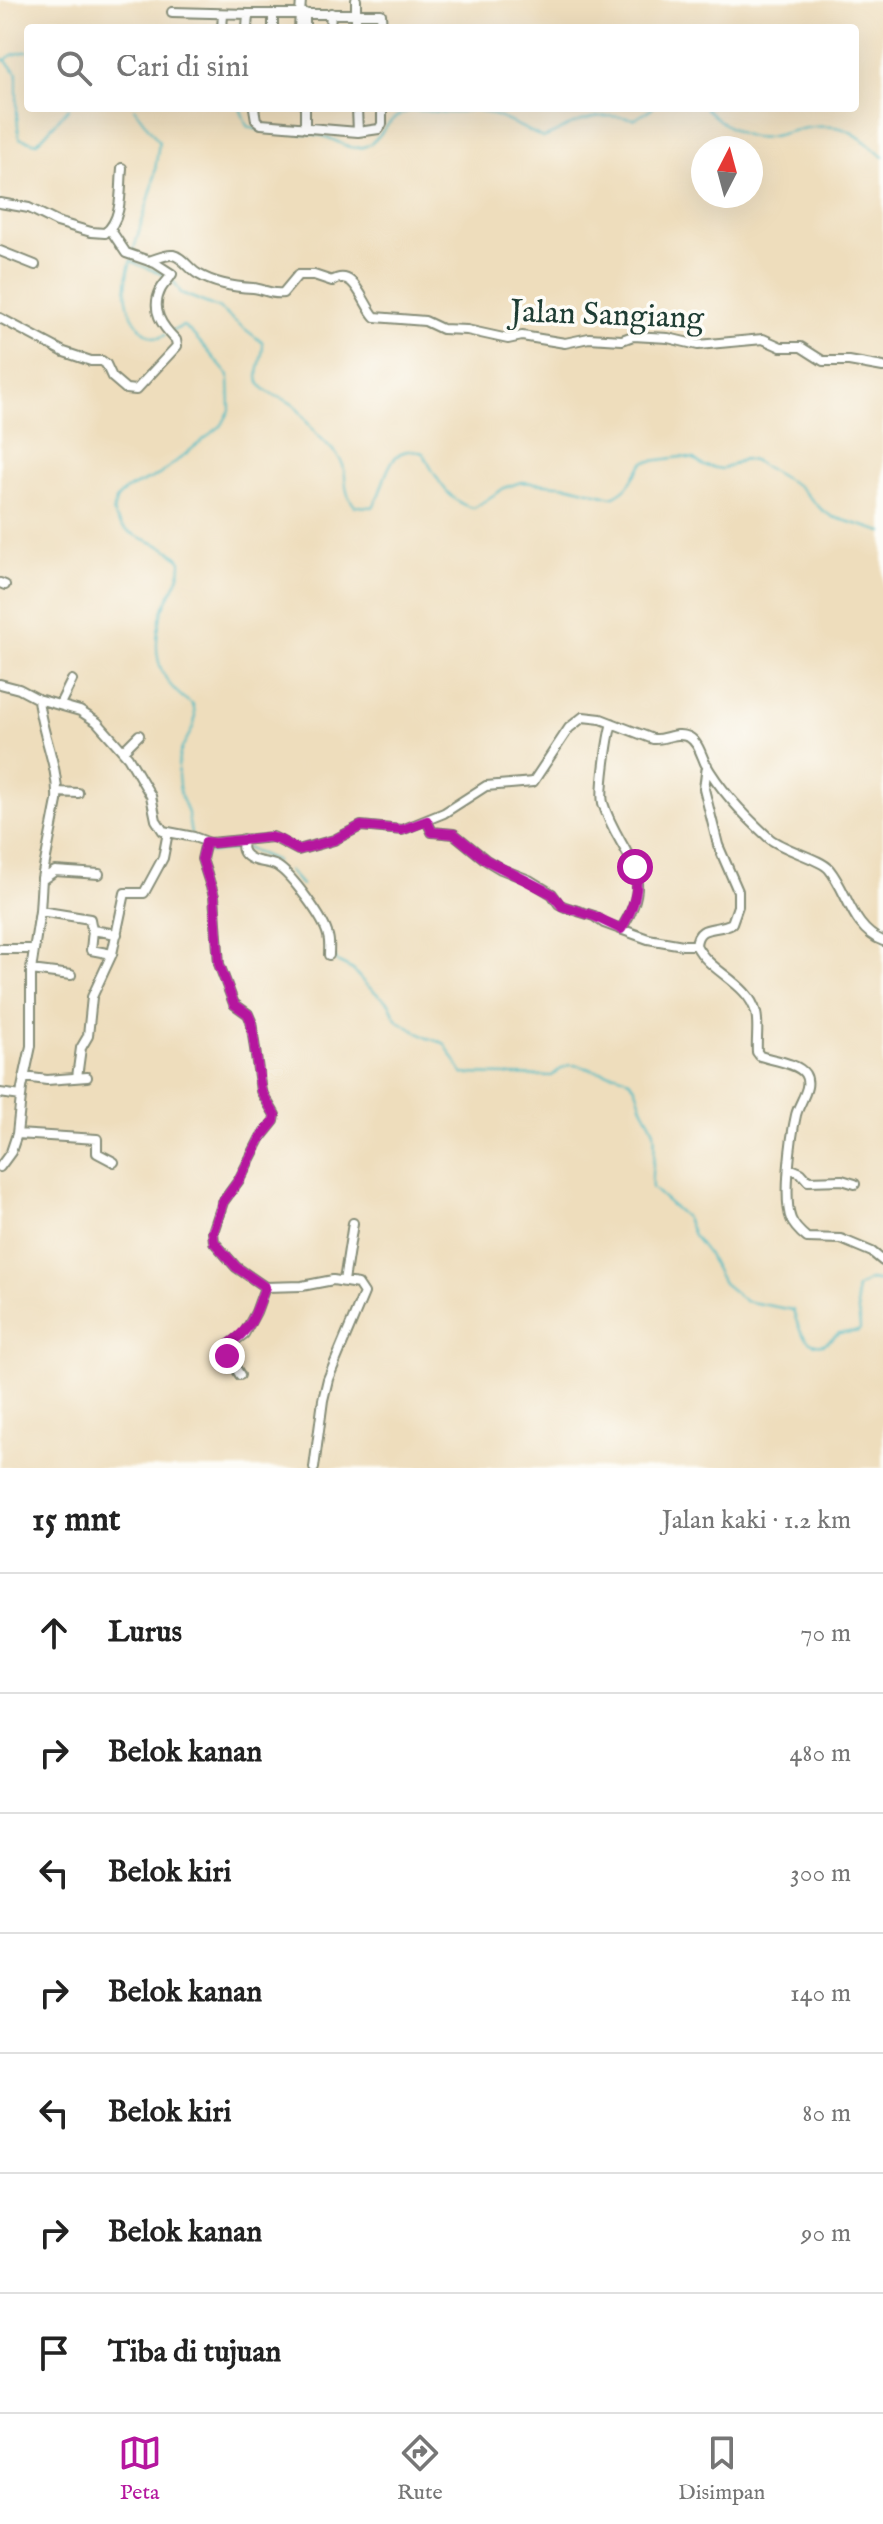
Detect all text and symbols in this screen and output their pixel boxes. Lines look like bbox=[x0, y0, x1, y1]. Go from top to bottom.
search box bbox=[24, 24, 859, 112]
icon: search bbox=[52, 46, 96, 90]
text: Cari di sini bbox=[116, 49, 249, 87]
north arrow bbox=[691, 136, 763, 208]
street label: Jalan Sangiang bbox=[506, 292, 705, 340]
route start bbox=[617, 849, 653, 885]
route end bbox=[209, 1338, 245, 1374]
text: 15 mnt bbox=[32, 1499, 120, 1542]
text: Jalan kaki · 1.2 km bbox=[662, 1504, 851, 1537]
icon: ahead bbox=[32, 1611, 76, 1655]
text: Lurus bbox=[108, 1614, 182, 1652]
text: 70 m bbox=[800, 1617, 851, 1650]
icon: right bbox=[32, 1731, 76, 1775]
text: Belok kanan bbox=[108, 1734, 262, 1772]
text: 480 m bbox=[790, 1737, 851, 1770]
icon: left bbox=[32, 1851, 76, 1895]
text: Belok kiri bbox=[108, 1854, 231, 1892]
text: 300 m bbox=[790, 1857, 851, 1890]
icon: right bbox=[32, 1971, 76, 2015]
text: Belok kanan bbox=[108, 1974, 262, 2012]
text: 140 m bbox=[790, 1977, 851, 2010]
icon: left bbox=[32, 2091, 76, 2135]
text: Belok kiri bbox=[108, 2094, 231, 2132]
text: 80 m bbox=[802, 2097, 851, 2130]
icon: right bbox=[32, 2211, 76, 2255]
text: Belok kanan bbox=[108, 2214, 262, 2252]
text: 90 m bbox=[801, 2217, 851, 2250]
icon: arrive bbox=[32, 2331, 76, 2375]
text: Tiba di tujuan bbox=[108, 2334, 281, 2372]
tab: Peta bbox=[118, 2431, 162, 2507]
tab: Rute bbox=[397, 2431, 443, 2507]
tab: Disimpan bbox=[678, 2431, 765, 2507]

